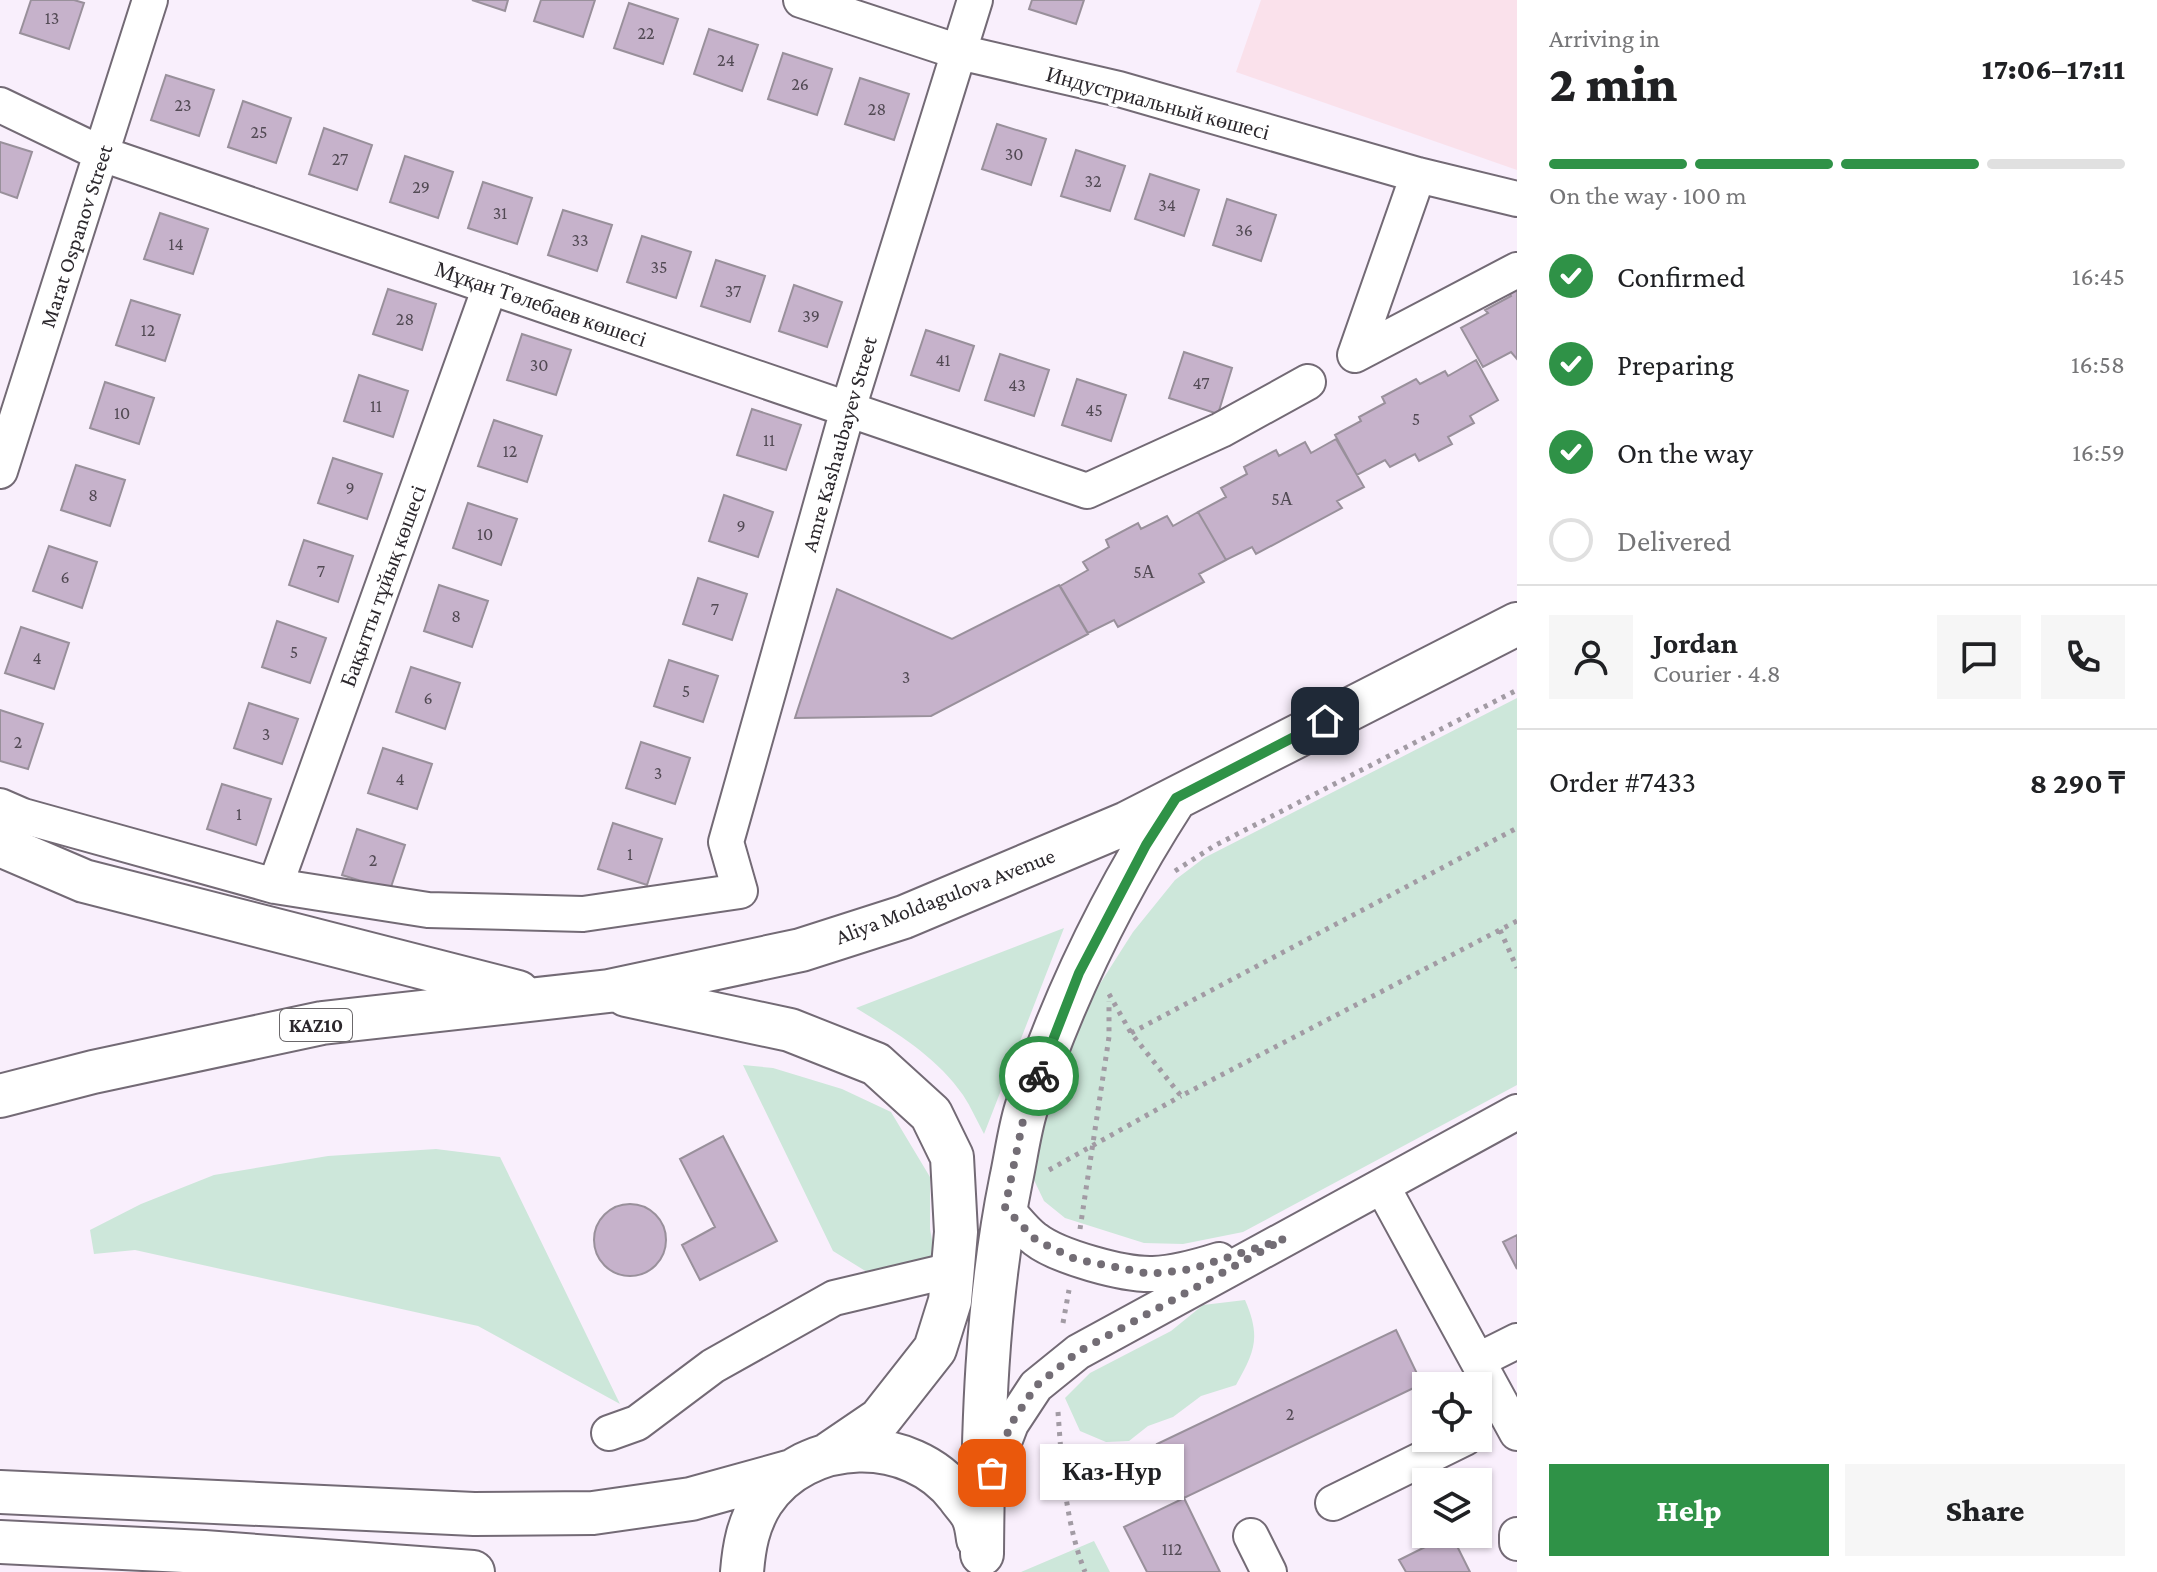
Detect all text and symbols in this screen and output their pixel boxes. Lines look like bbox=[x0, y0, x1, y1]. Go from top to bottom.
house number: 13 bbox=[45, 8, 59, 28]
house number: 22 bbox=[637, 23, 655, 43]
text: Arriving in bbox=[1549, 24, 1660, 53]
house number: 24 bbox=[717, 50, 735, 70]
text: 17:06–17:11 bbox=[1982, 52, 2125, 85]
text: 2 min bbox=[1549, 54, 1677, 112]
street label: Индустриальный көшесі bbox=[1043, 61, 1273, 145]
house number: 26 bbox=[791, 74, 809, 94]
house number: 23 bbox=[174, 95, 192, 115]
house number: 28 bbox=[868, 99, 886, 119]
house number: 25 bbox=[250, 122, 268, 142]
street label: Marat Ospanov Street bbox=[35, 141, 118, 331]
house number: 30 bbox=[1005, 144, 1023, 164]
house number: 27 bbox=[332, 149, 348, 169]
house number: 32 bbox=[1084, 171, 1102, 191]
house number: 29 bbox=[412, 177, 430, 197]
text: On the way · 100 m bbox=[1549, 181, 1747, 210]
house number: 34 bbox=[1158, 195, 1176, 215]
house number: 31 bbox=[493, 203, 507, 223]
house number: 36 bbox=[1235, 220, 1253, 240]
house number: 33 bbox=[572, 230, 589, 250]
house number: 14 bbox=[168, 234, 184, 254]
icon: check bbox=[1549, 254, 1593, 298]
street label: Мұқан Төлебаев көшесі bbox=[432, 256, 650, 352]
house number: 35 bbox=[650, 257, 668, 277]
text: Confirmed bbox=[1617, 260, 1745, 293]
text: 16:45 bbox=[2072, 262, 2125, 291]
house number: 37 bbox=[725, 281, 741, 301]
house number: 39 bbox=[802, 306, 820, 326]
house number: 28 bbox=[396, 309, 414, 329]
house number: 12 bbox=[141, 320, 155, 340]
street label: Amre Kashaubayev Street bbox=[796, 333, 882, 555]
icon: check bbox=[1549, 342, 1593, 386]
text: Preparing bbox=[1617, 348, 1734, 381]
house number: 41 bbox=[935, 350, 951, 370]
text: 16:58 bbox=[2071, 350, 2125, 379]
house number: 30 bbox=[530, 355, 548, 375]
house number: 47 bbox=[1192, 373, 1210, 393]
house number: 43 bbox=[1008, 375, 1026, 395]
house number: 11 bbox=[370, 396, 382, 416]
house number: 45 bbox=[1085, 400, 1103, 420]
house number: 10 bbox=[114, 403, 130, 423]
house number: 5 bbox=[1412, 409, 1420, 429]
house number: 11 bbox=[763, 430, 775, 450]
icon: check bbox=[1549, 430, 1593, 474]
text: On the way bbox=[1617, 436, 1753, 469]
text: 16:59 bbox=[2072, 438, 2125, 467]
house number: 12 bbox=[503, 441, 517, 461]
house number: 9 bbox=[345, 478, 355, 498]
street label: Бақытты тұйық көшесі bbox=[335, 482, 431, 690]
house number: 8 bbox=[88, 485, 98, 505]
house number: 5А bbox=[1271, 489, 1293, 509]
house number: 9 bbox=[736, 516, 746, 536]
house number: 10 bbox=[477, 524, 493, 544]
text: Delivered bbox=[1617, 524, 1732, 557]
house number: 7 bbox=[317, 561, 325, 581]
house number: 5А bbox=[1133, 562, 1155, 582]
house number: 6 bbox=[60, 567, 70, 587]
house number: 7 bbox=[711, 599, 719, 619]
house number: 8 bbox=[451, 606, 461, 626]
button: person bbox=[1549, 615, 1633, 699]
button: chat bbox=[1937, 615, 2021, 699]
button: phone bbox=[2041, 615, 2125, 699]
text: Jordan bbox=[1653, 626, 1738, 659]
house number: 5 bbox=[290, 642, 298, 662]
house number: 4 bbox=[32, 648, 42, 668]
text: Courier · 4.8 bbox=[1653, 659, 1781, 688]
house number: 3 bbox=[902, 667, 910, 687]
house number: 5 bbox=[682, 681, 690, 701]
pin bbox=[1291, 687, 1359, 755]
house number: 6 bbox=[423, 688, 433, 708]
icon: home bbox=[1303, 699, 1347, 743]
house number: 3 bbox=[262, 724, 270, 744]
house number: 2 bbox=[14, 732, 22, 752]
house number: 3 bbox=[654, 763, 662, 783]
text: Order #7433 bbox=[1549, 765, 1696, 798]
text: 8 290 ₸ bbox=[2030, 766, 2125, 799]
house number: 4 bbox=[395, 769, 405, 789]
house number: 1 bbox=[236, 804, 242, 824]
street label: Aliya Moldagulova Avenue bbox=[832, 843, 1058, 949]
house number: 1 bbox=[627, 844, 633, 864]
house number: 2 bbox=[369, 850, 377, 870]
road number: KAZ10 bbox=[280, 1009, 352, 1041]
courier bbox=[999, 1036, 1079, 1116]
icon: bike bbox=[1017, 1054, 1061, 1098]
map controls bbox=[1412, 1372, 1492, 1548]
button: locate bbox=[1412, 1372, 1492, 1452]
house number: 2 bbox=[1286, 1404, 1294, 1424]
pin bbox=[958, 1439, 1026, 1507]
callout: Каз-Нур bbox=[1040, 1445, 1184, 1501]
icon: bag bbox=[970, 1451, 1014, 1495]
text: Каз-Нур bbox=[1062, 1457, 1162, 1486]
button: Help bbox=[1549, 1464, 1829, 1556]
button: Share bbox=[1845, 1464, 2125, 1556]
button: layers bbox=[1412, 1468, 1492, 1548]
house number: 112 bbox=[1162, 1539, 1182, 1559]

